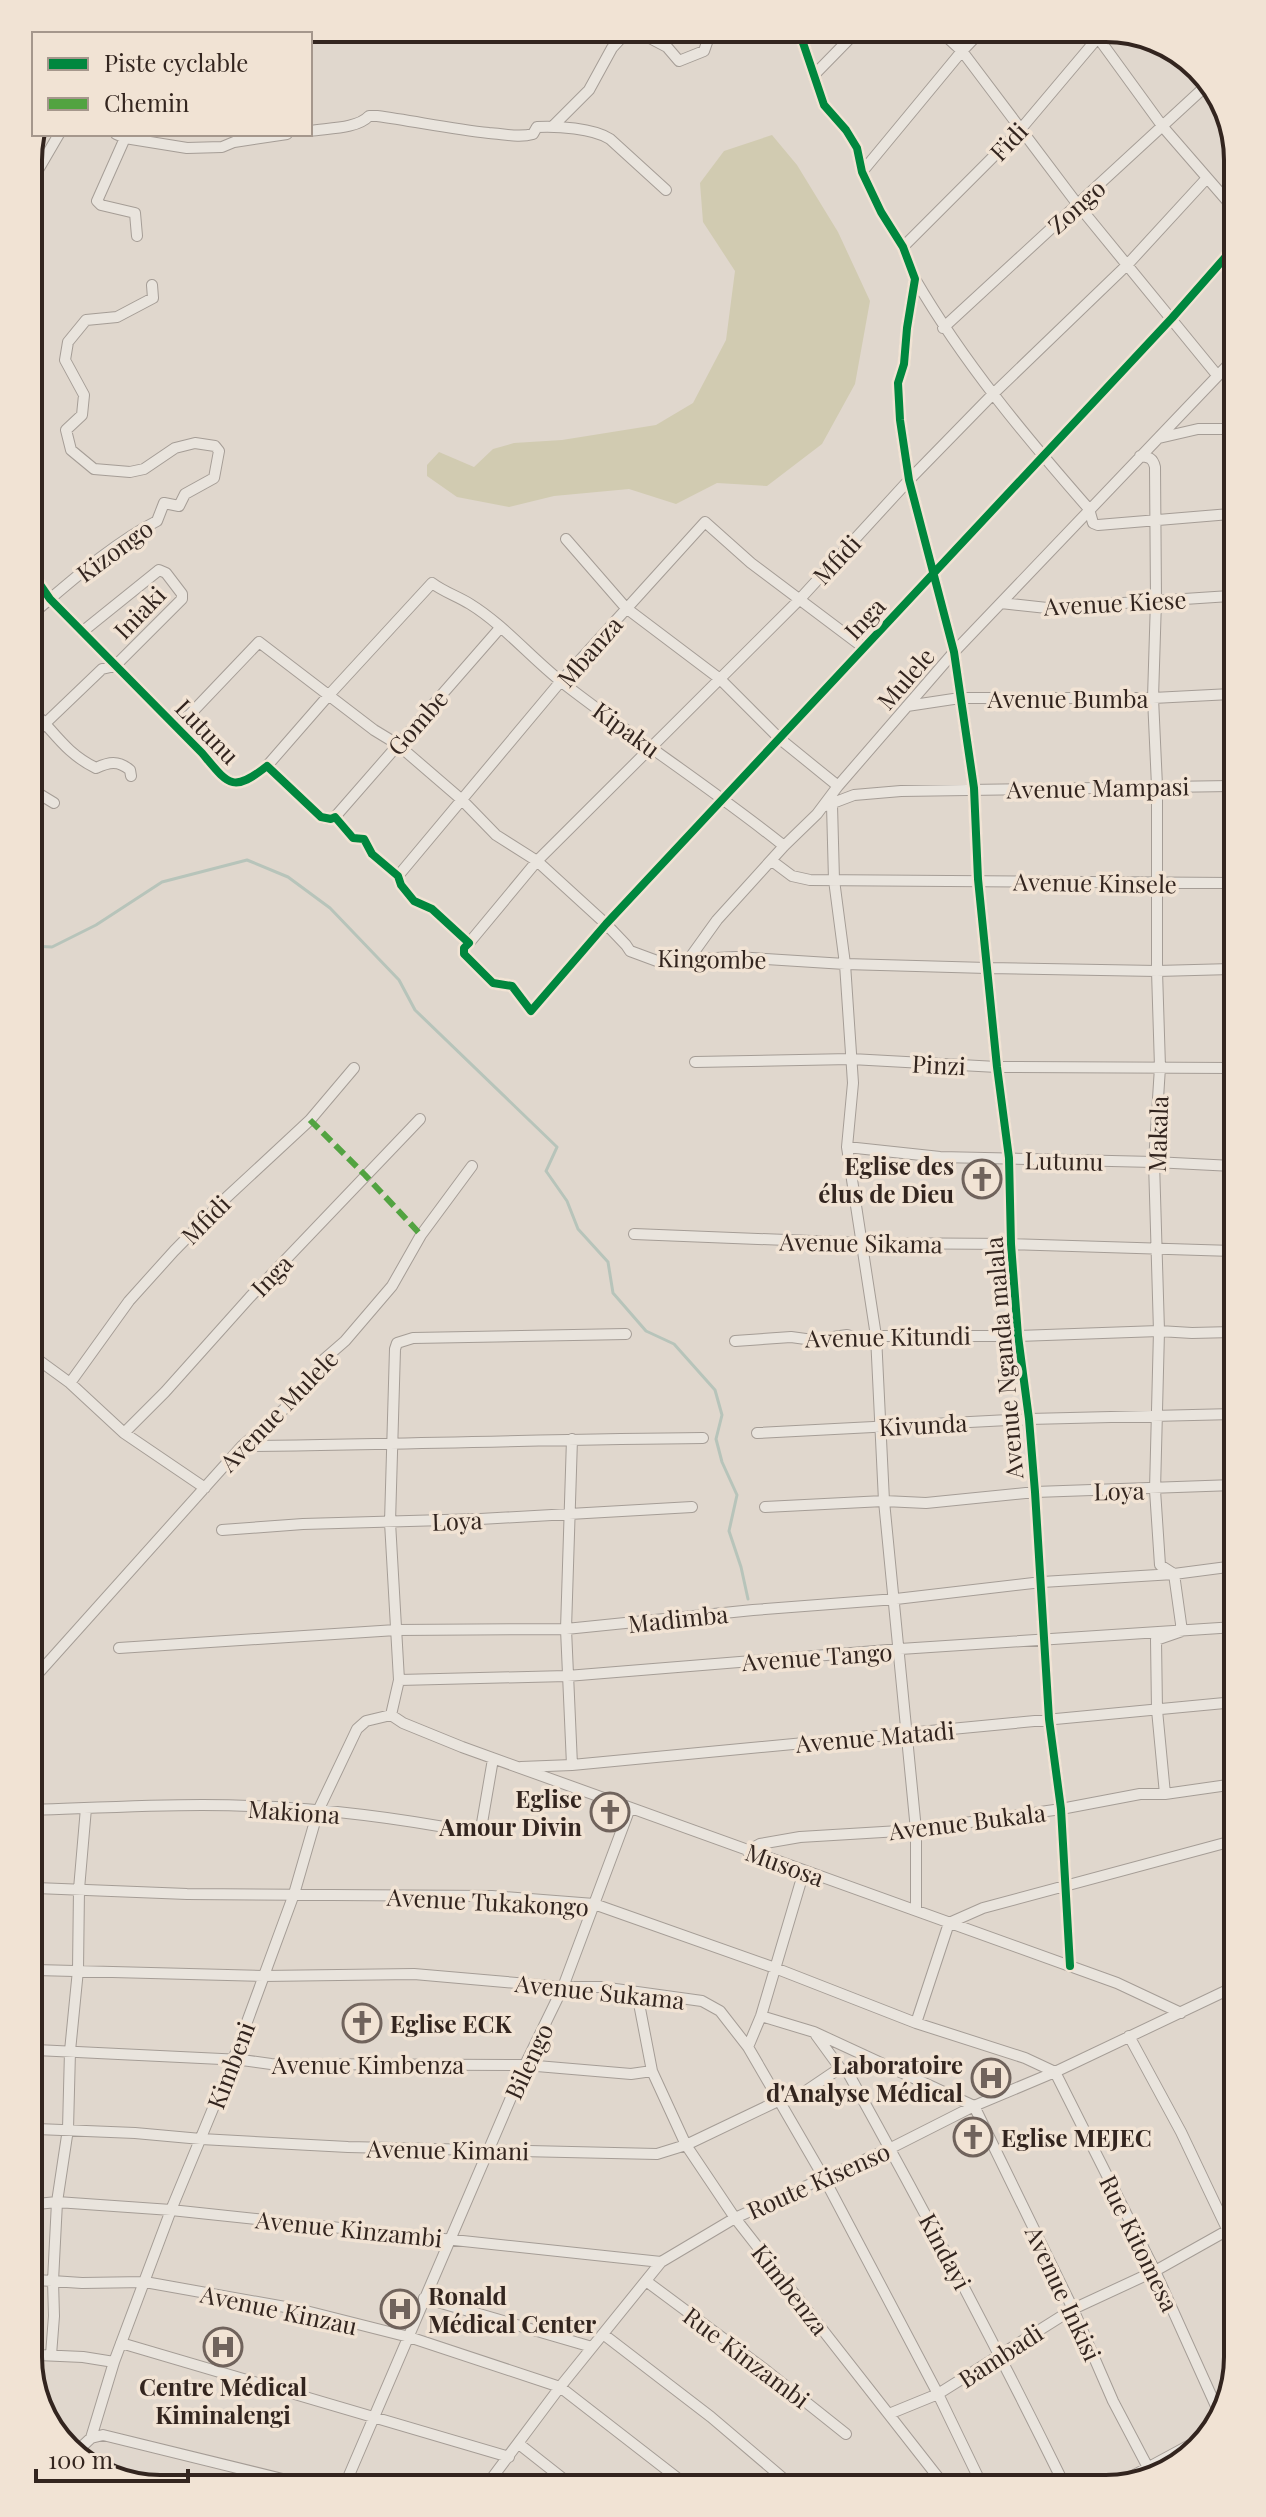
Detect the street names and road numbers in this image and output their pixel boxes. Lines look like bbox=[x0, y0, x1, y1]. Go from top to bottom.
street label: Fidi bbox=[982, 115, 1034, 167]
street label: Zongo bbox=[1040, 172, 1112, 240]
street label: Kizongo bbox=[69, 511, 159, 589]
street label: Mfidi bbox=[805, 527, 867, 591]
street label: Iniaki bbox=[106, 579, 172, 645]
street label: Avenue Kiese bbox=[1042, 582, 1187, 622]
street label: Inga bbox=[836, 590, 892, 646]
street label: Mbanza bbox=[549, 609, 629, 693]
street label: Mulele bbox=[869, 640, 941, 716]
street label: Gombe bbox=[380, 682, 454, 762]
street label: Avenue Bumba bbox=[987, 682, 1148, 714]
street label: Lutunu bbox=[169, 692, 247, 770]
street label: Kipaku bbox=[587, 694, 667, 764]
street label: Avenue Mampasi bbox=[1005, 769, 1190, 805]
street label: Avenue Kinsele bbox=[1012, 865, 1177, 899]
street label: Kingombe bbox=[657, 941, 767, 975]
street label: Pinzi bbox=[911, 1047, 967, 1081]
street label: Makala bbox=[1140, 1095, 1174, 1173]
street label: Lutunu bbox=[1024, 1143, 1104, 1177]
street label: Mfidi bbox=[174, 1188, 236, 1250]
street label: Avenue Sikama bbox=[778, 1225, 943, 1259]
street label: Avenue Nganda malala bbox=[976, 1236, 1030, 1481]
street label: Inga bbox=[243, 1247, 299, 1303]
street label: Avenue Kitundi bbox=[804, 1319, 971, 1353]
street label: Avenue Mulele bbox=[211, 1342, 344, 1478]
street label: Kivunda bbox=[878, 1406, 968, 1442]
street label: Loya bbox=[1093, 1474, 1145, 1506]
street label: Loya bbox=[431, 1503, 483, 1537]
street label: Madimba bbox=[626, 1597, 730, 1639]
street label: Avenue Tango bbox=[740, 1635, 893, 1677]
street label: Avenue Matadi bbox=[793, 1713, 956, 1759]
street label: Makiona bbox=[247, 1792, 341, 1830]
street label: Avenue Bukala bbox=[886, 1795, 1047, 1847]
street label: Musosa bbox=[741, 1835, 829, 1893]
street label: Avenue Tukakongo bbox=[385, 1880, 590, 1922]
street label: Avenue Sukama bbox=[513, 1966, 686, 2016]
street label: Kimbeni bbox=[199, 2017, 261, 2113]
street label: Bilengo bbox=[497, 2018, 559, 2104]
street label: Avenue Kimbenza bbox=[271, 2048, 464, 2080]
street label: Avenue Kimani bbox=[365, 2132, 530, 2166]
street label: Route Kisenso bbox=[742, 2134, 894, 2226]
street label: Rue Kitomesa bbox=[1093, 2169, 1187, 2317]
street label: Avenue Kinzambi bbox=[253, 2202, 444, 2254]
street label: Kindayi bbox=[913, 2207, 979, 2295]
street label: Avenue Inkisi bbox=[1018, 2219, 1109, 2366]
street label: Kimbenza bbox=[745, 2237, 837, 2341]
street label: Avenue Kinzau bbox=[197, 2277, 360, 2341]
street label: Rue Kinzambi bbox=[677, 2299, 817, 2415]
street label: Bambadi bbox=[952, 2316, 1048, 2394]

